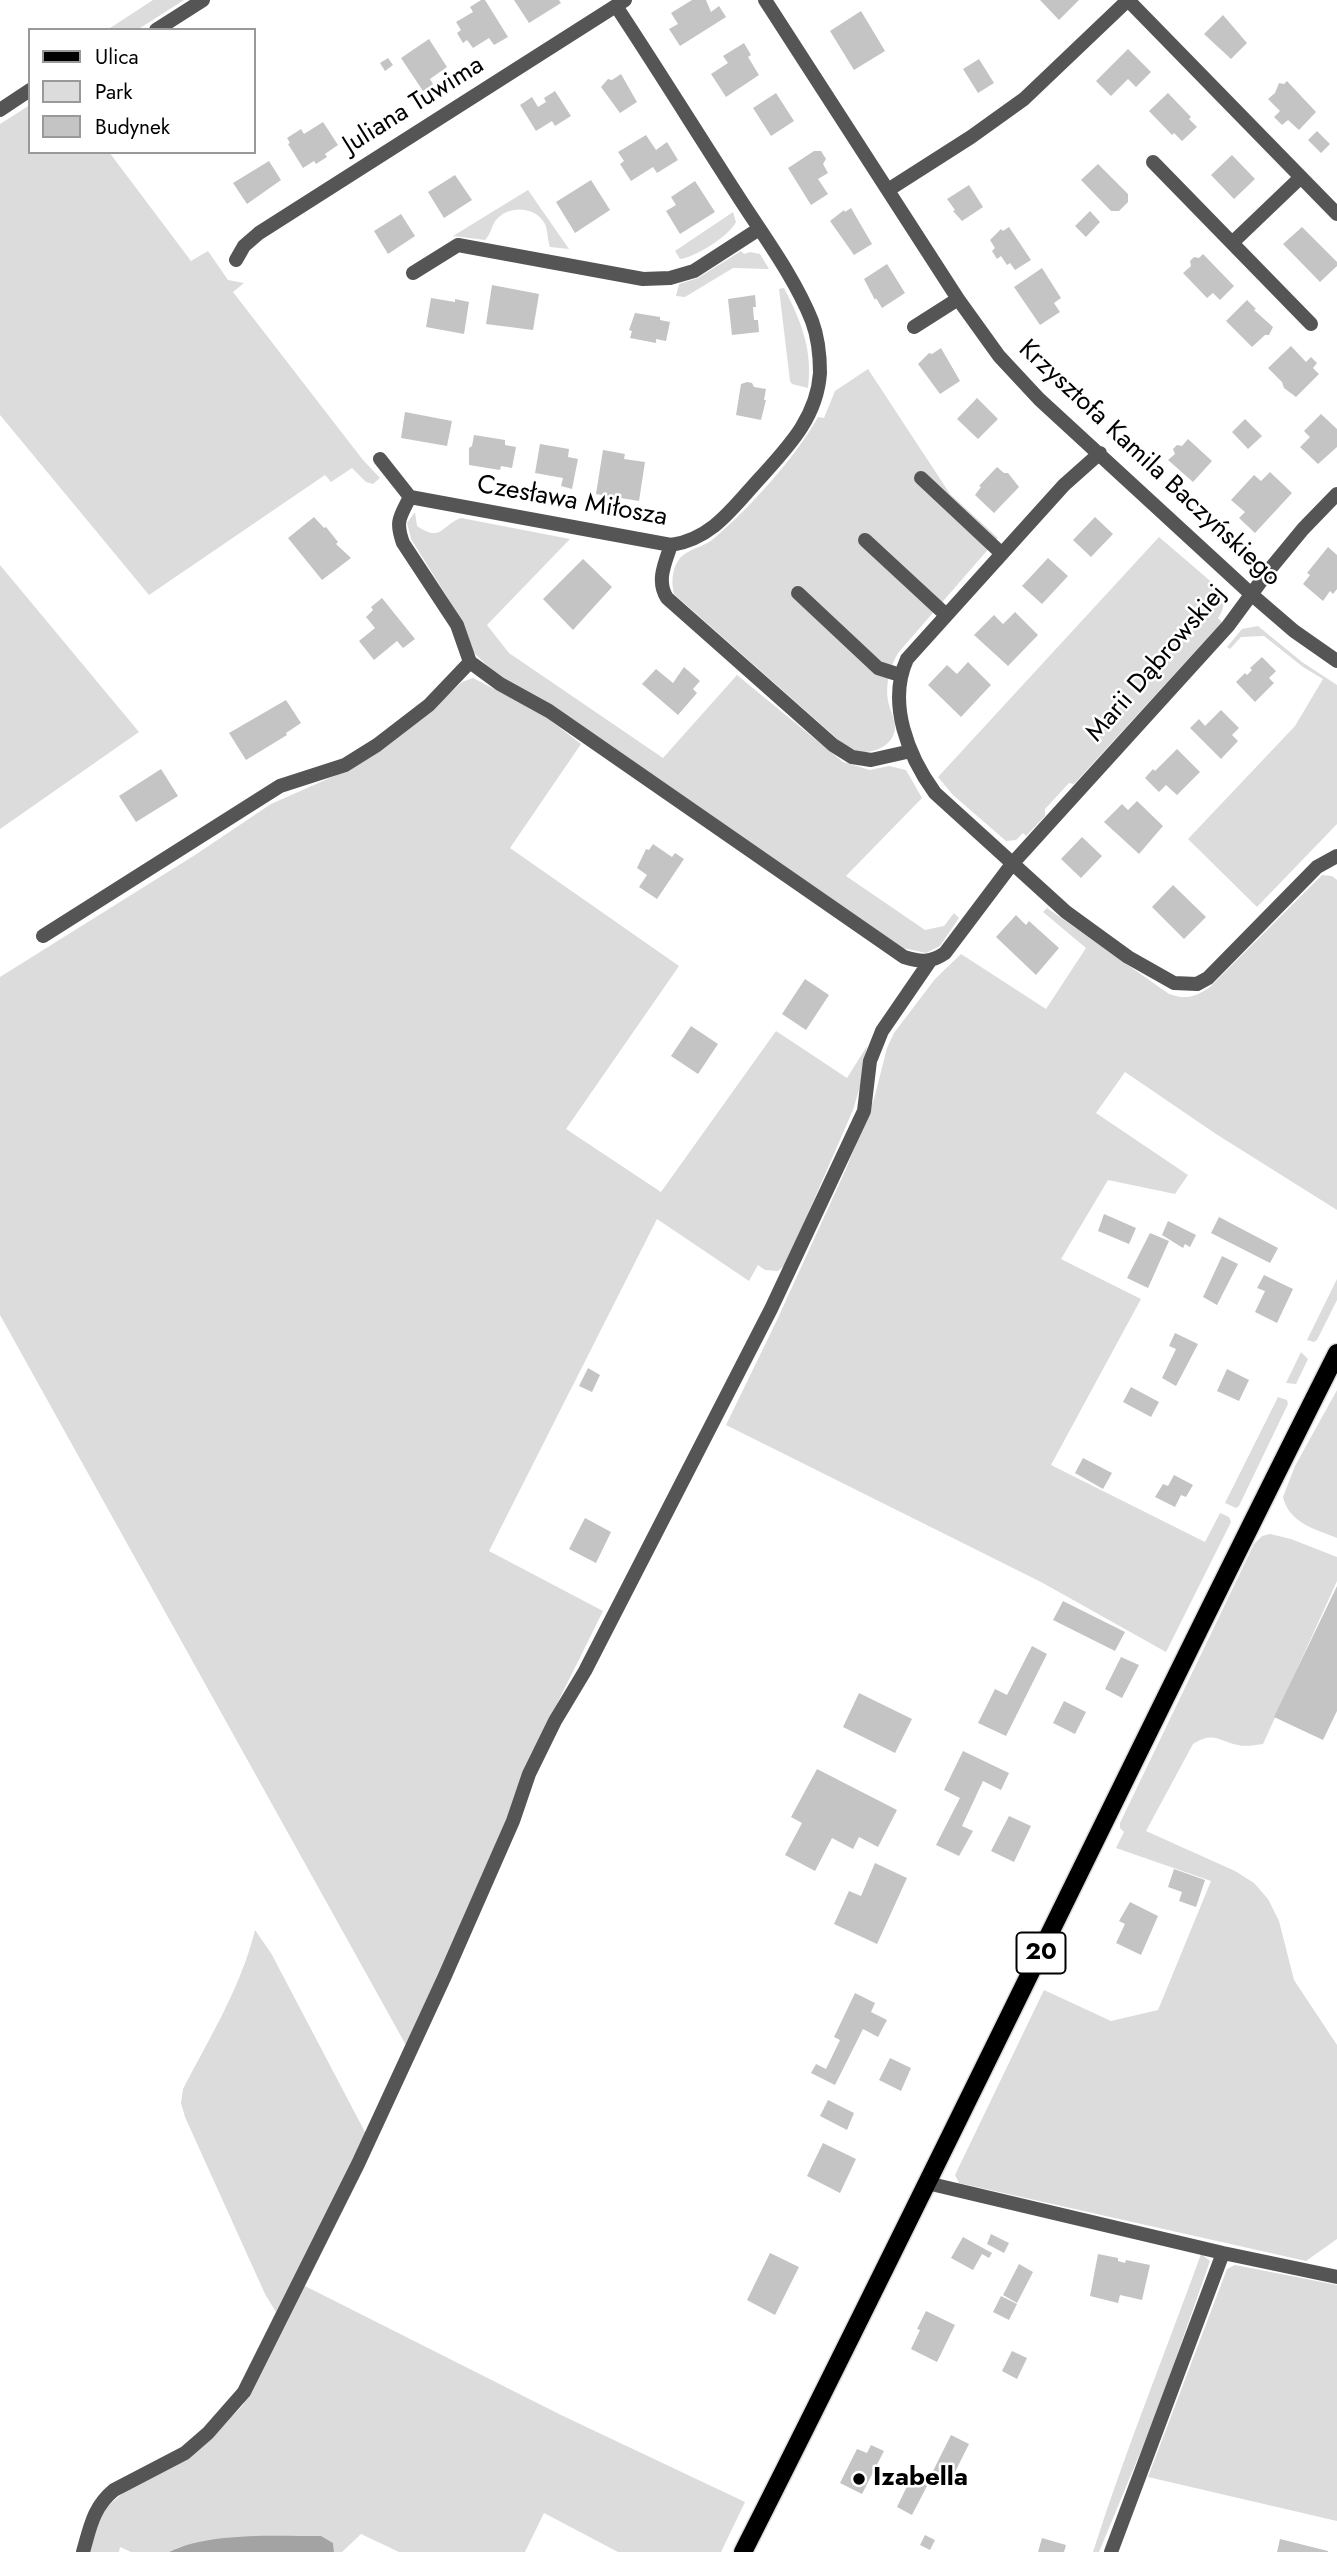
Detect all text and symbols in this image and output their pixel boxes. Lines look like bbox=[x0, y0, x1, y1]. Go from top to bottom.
legend bbox=[28, 28, 256, 154]
text: Ulica bbox=[95, 42, 139, 72]
street label: Juliana Tuwima bbox=[338, 50, 490, 162]
text: Park bbox=[95, 77, 132, 107]
text: Budynek bbox=[95, 112, 170, 142]
street label: Krzysztofa Kamila Baczyńskiego bbox=[1011, 334, 1287, 594]
street label: Czesława Miłosza bbox=[474, 470, 670, 534]
street label: Marii Dąbrowskiej bbox=[1080, 579, 1234, 749]
road number: 20 bbox=[1016, 1932, 1066, 1974]
place label: Izabella bbox=[873, 2463, 968, 2495]
marker: Izabella bbox=[851, 2471, 867, 2487]

